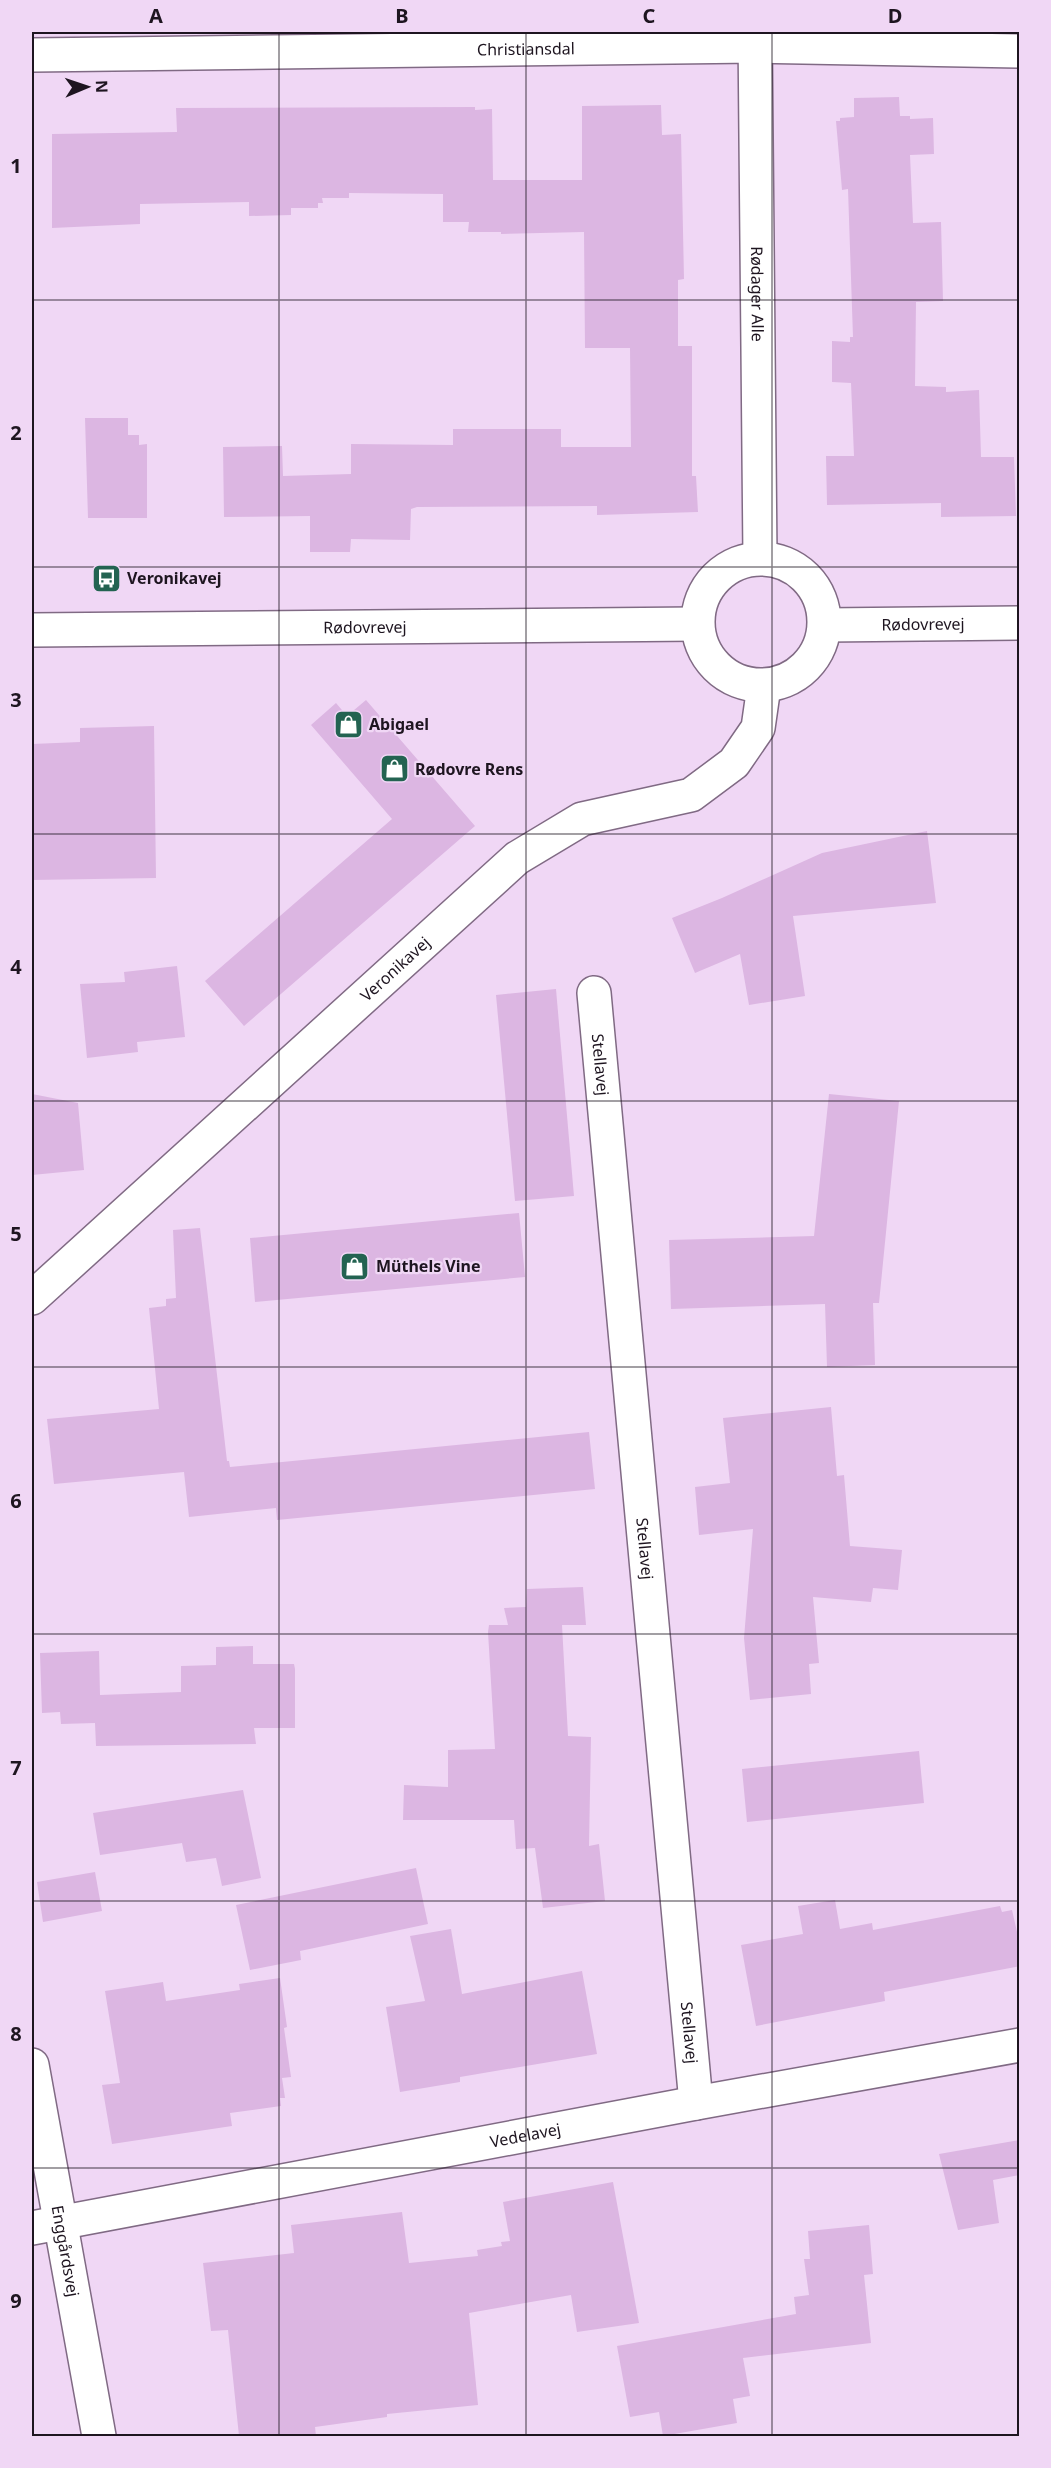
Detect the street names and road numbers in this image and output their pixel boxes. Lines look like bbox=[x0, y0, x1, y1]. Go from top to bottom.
street label: Christiansdal bbox=[477, 37, 575, 60]
street label: Rødager Alle bbox=[746, 246, 769, 342]
street label: Rødovrevej bbox=[881, 613, 965, 635]
street label: Rødovrevej bbox=[323, 616, 407, 638]
street label: Veronikavej bbox=[355, 931, 435, 1006]
street label: Stellavej bbox=[587, 1033, 614, 1097]
street label: Stellavej bbox=[631, 1517, 659, 1581]
street label: Stellavej bbox=[676, 2001, 703, 2065]
street label: Vedelavej bbox=[488, 2118, 563, 2153]
street label: Enggårdsvej bbox=[47, 2203, 85, 2299]

